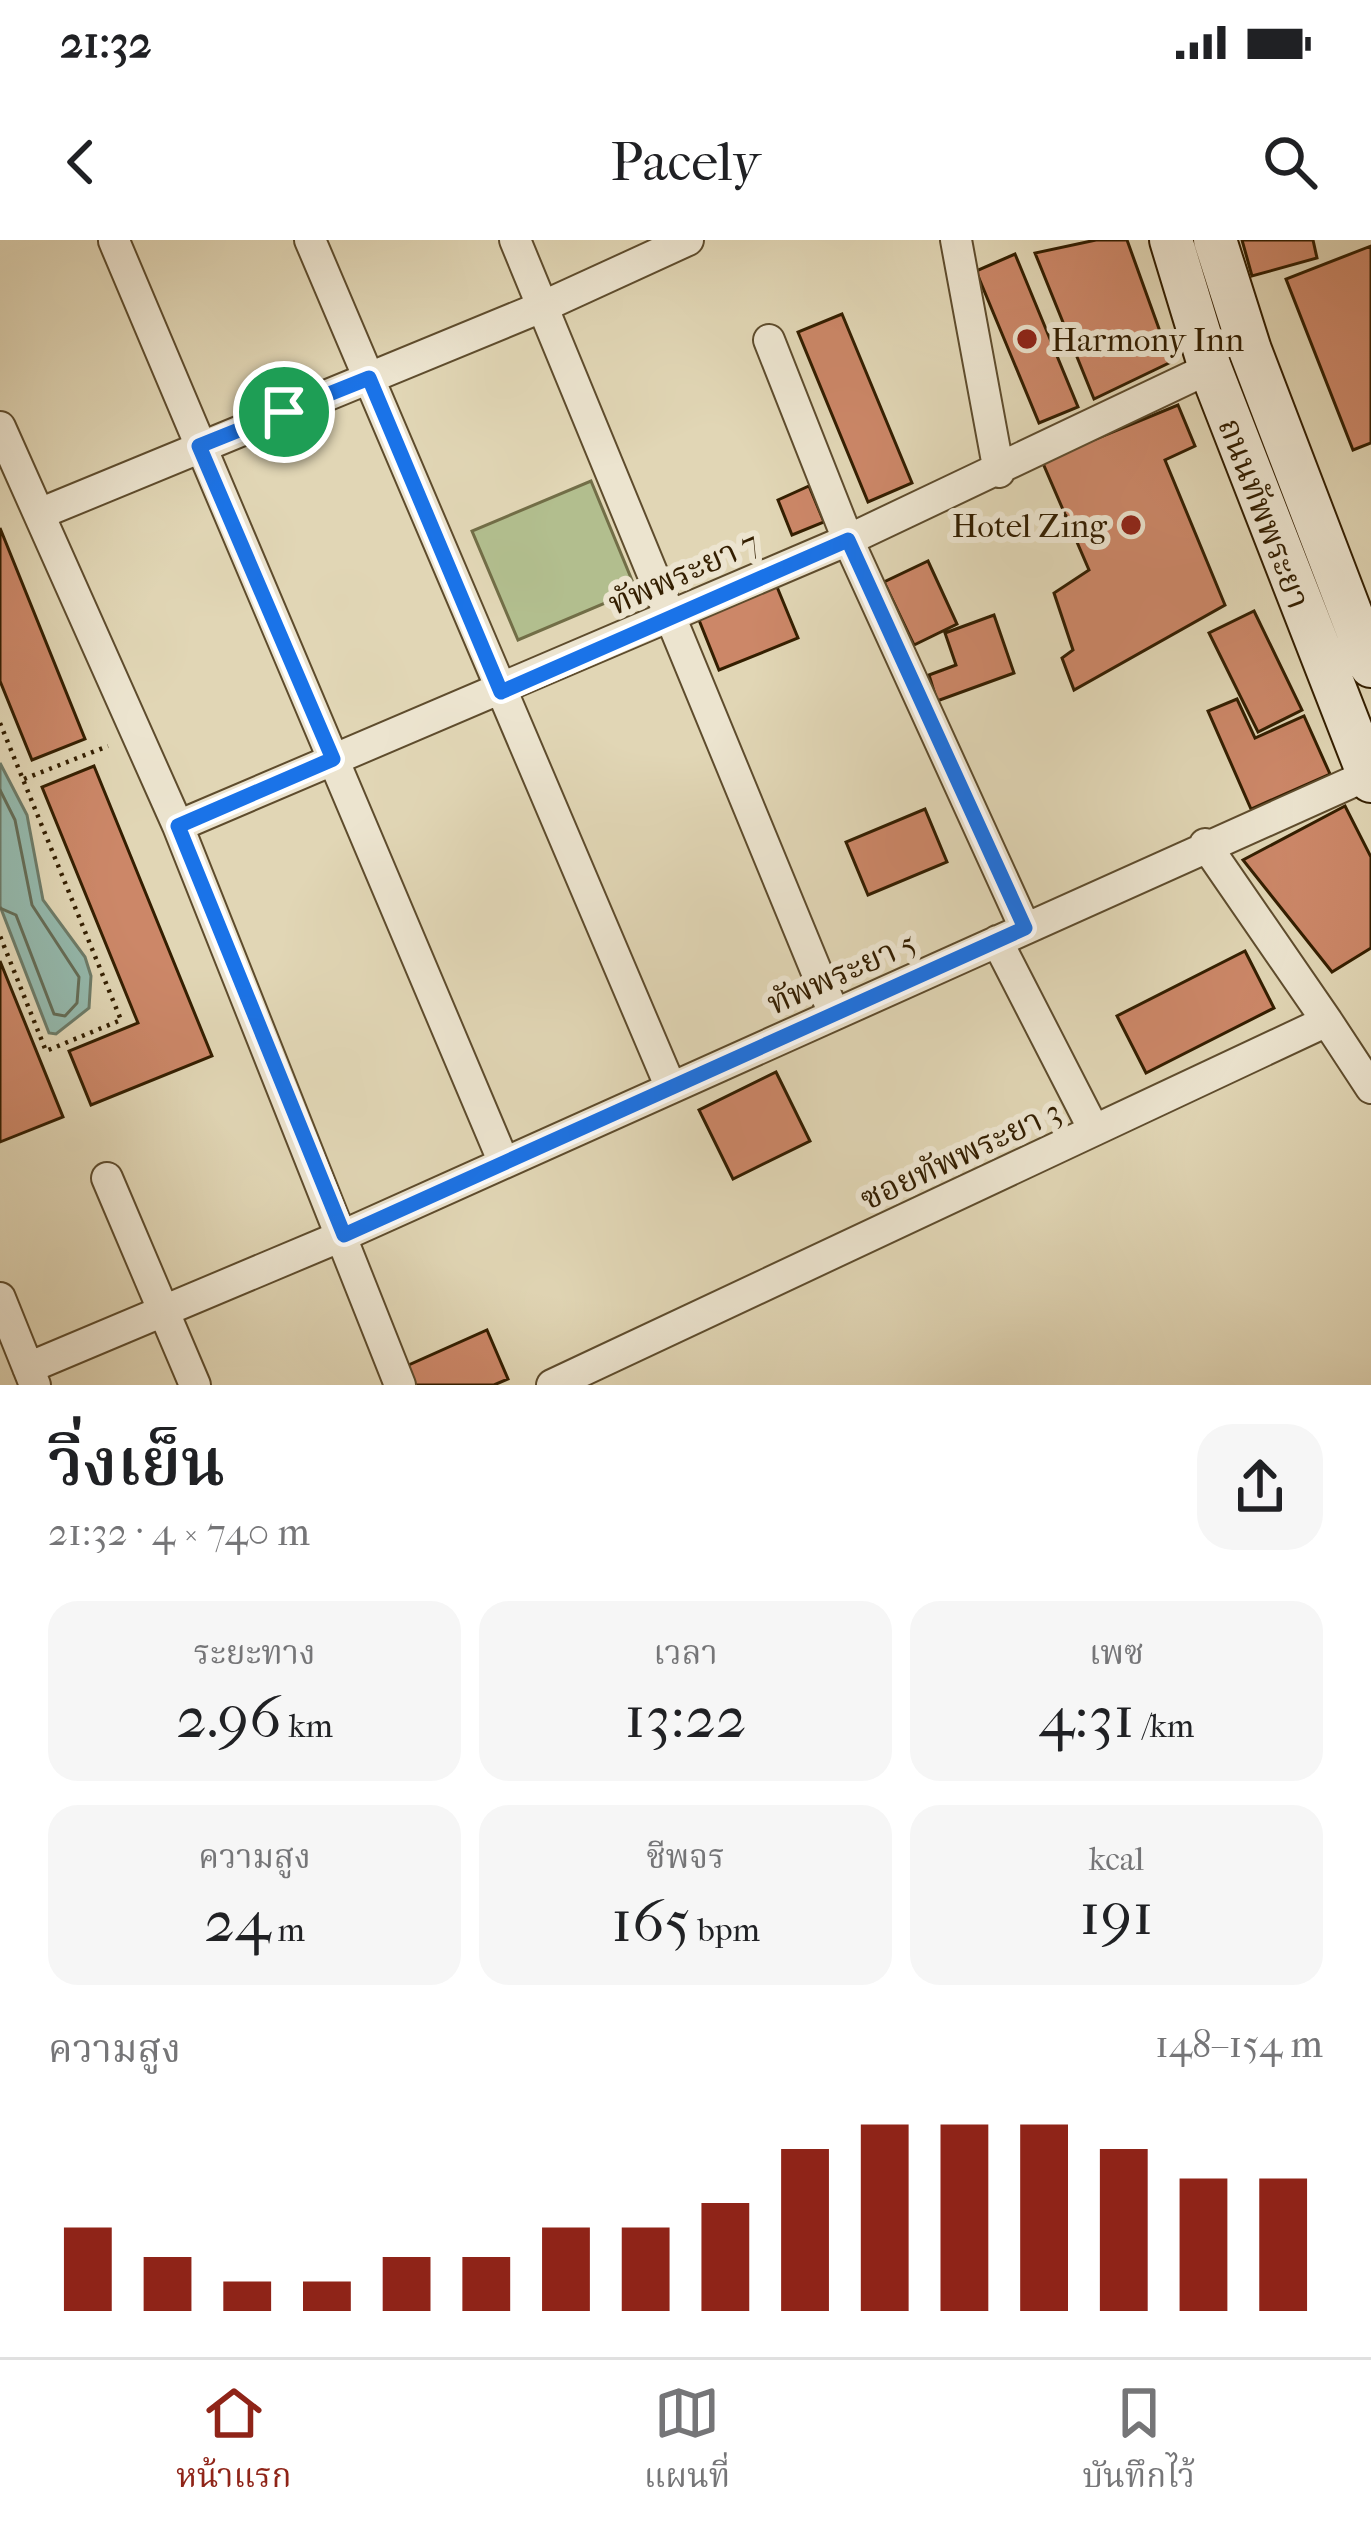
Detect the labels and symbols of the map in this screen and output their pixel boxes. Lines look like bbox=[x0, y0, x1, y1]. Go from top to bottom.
place label: Harmony Inn bbox=[1051, 321, 1244, 360]
marker: Harmony Inn bbox=[1014, 326, 1040, 352]
pin bbox=[233, 361, 335, 463]
street label: ถนนทัพพระยา bbox=[1209, 413, 1318, 614]
place label: Hotel Zing bbox=[952, 507, 1107, 546]
marker: Hotel Zing bbox=[1118, 512, 1144, 538]
street label: ทัพพระยา 7 bbox=[602, 523, 765, 624]
street label: ทัพพระยา 5 bbox=[761, 923, 922, 1023]
street label: ซอยทัพพระยา 3 bbox=[854, 1092, 1067, 1219]

